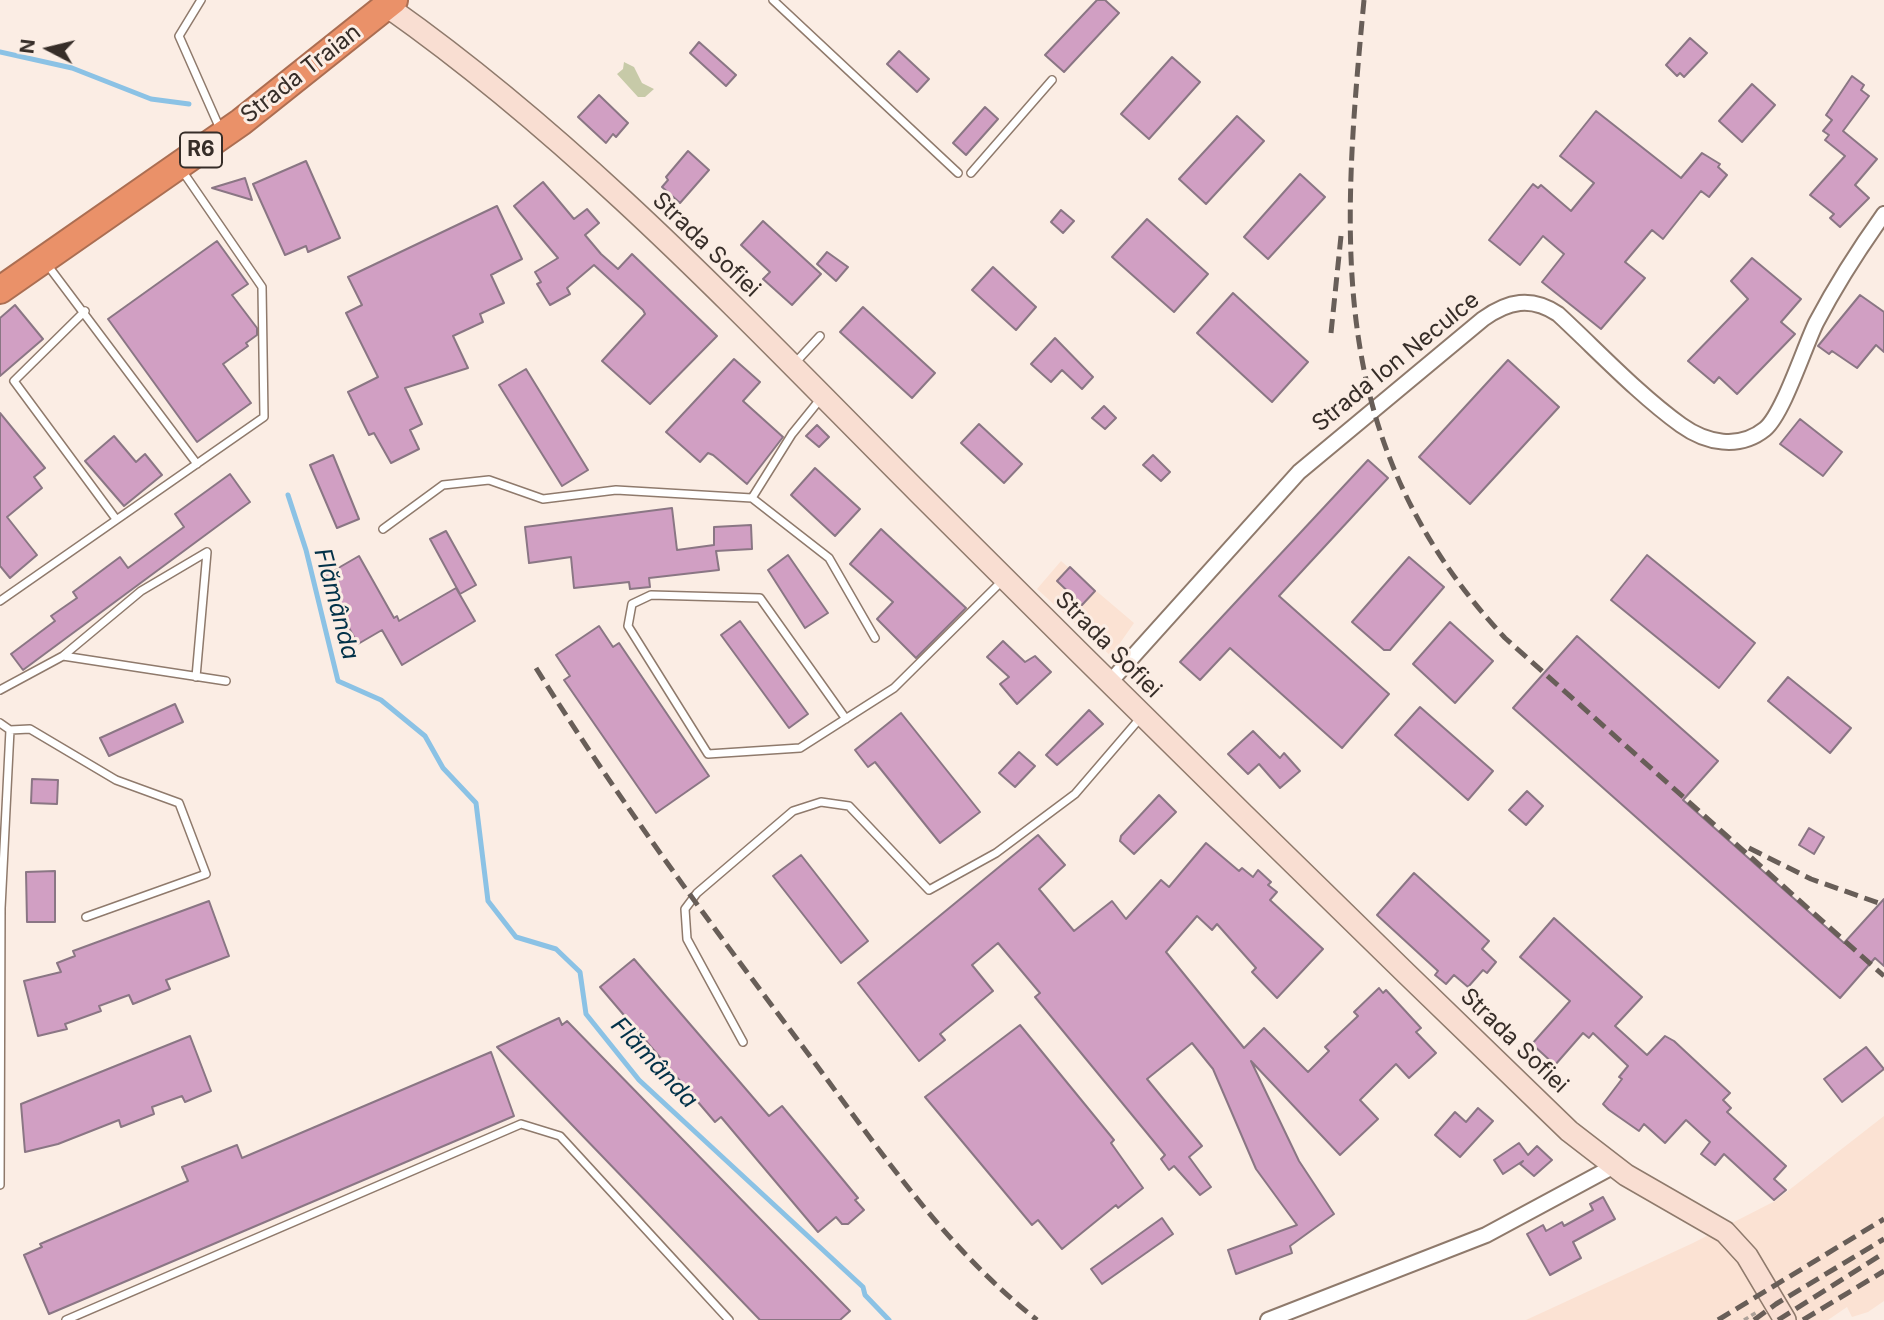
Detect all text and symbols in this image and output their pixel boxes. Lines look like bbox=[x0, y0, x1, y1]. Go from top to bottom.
north arrow bbox=[14, 14, 84, 84]
street label: Strada Trаian bbox=[236, 19, 366, 129]
text: N bbox=[15, 38, 40, 55]
road number: R6 bbox=[180, 132, 222, 168]
street label: Strada Sofiei bbox=[646, 187, 766, 303]
street label: Strada Ion Neculce bbox=[1307, 286, 1485, 438]
water label: Flămânda bbox=[307, 545, 365, 663]
street label: Strada Sofiei bbox=[1049, 586, 1167, 704]
street label: Strada Sofiei bbox=[1454, 983, 1574, 1099]
water label: Flămânda bbox=[605, 1011, 703, 1115]

